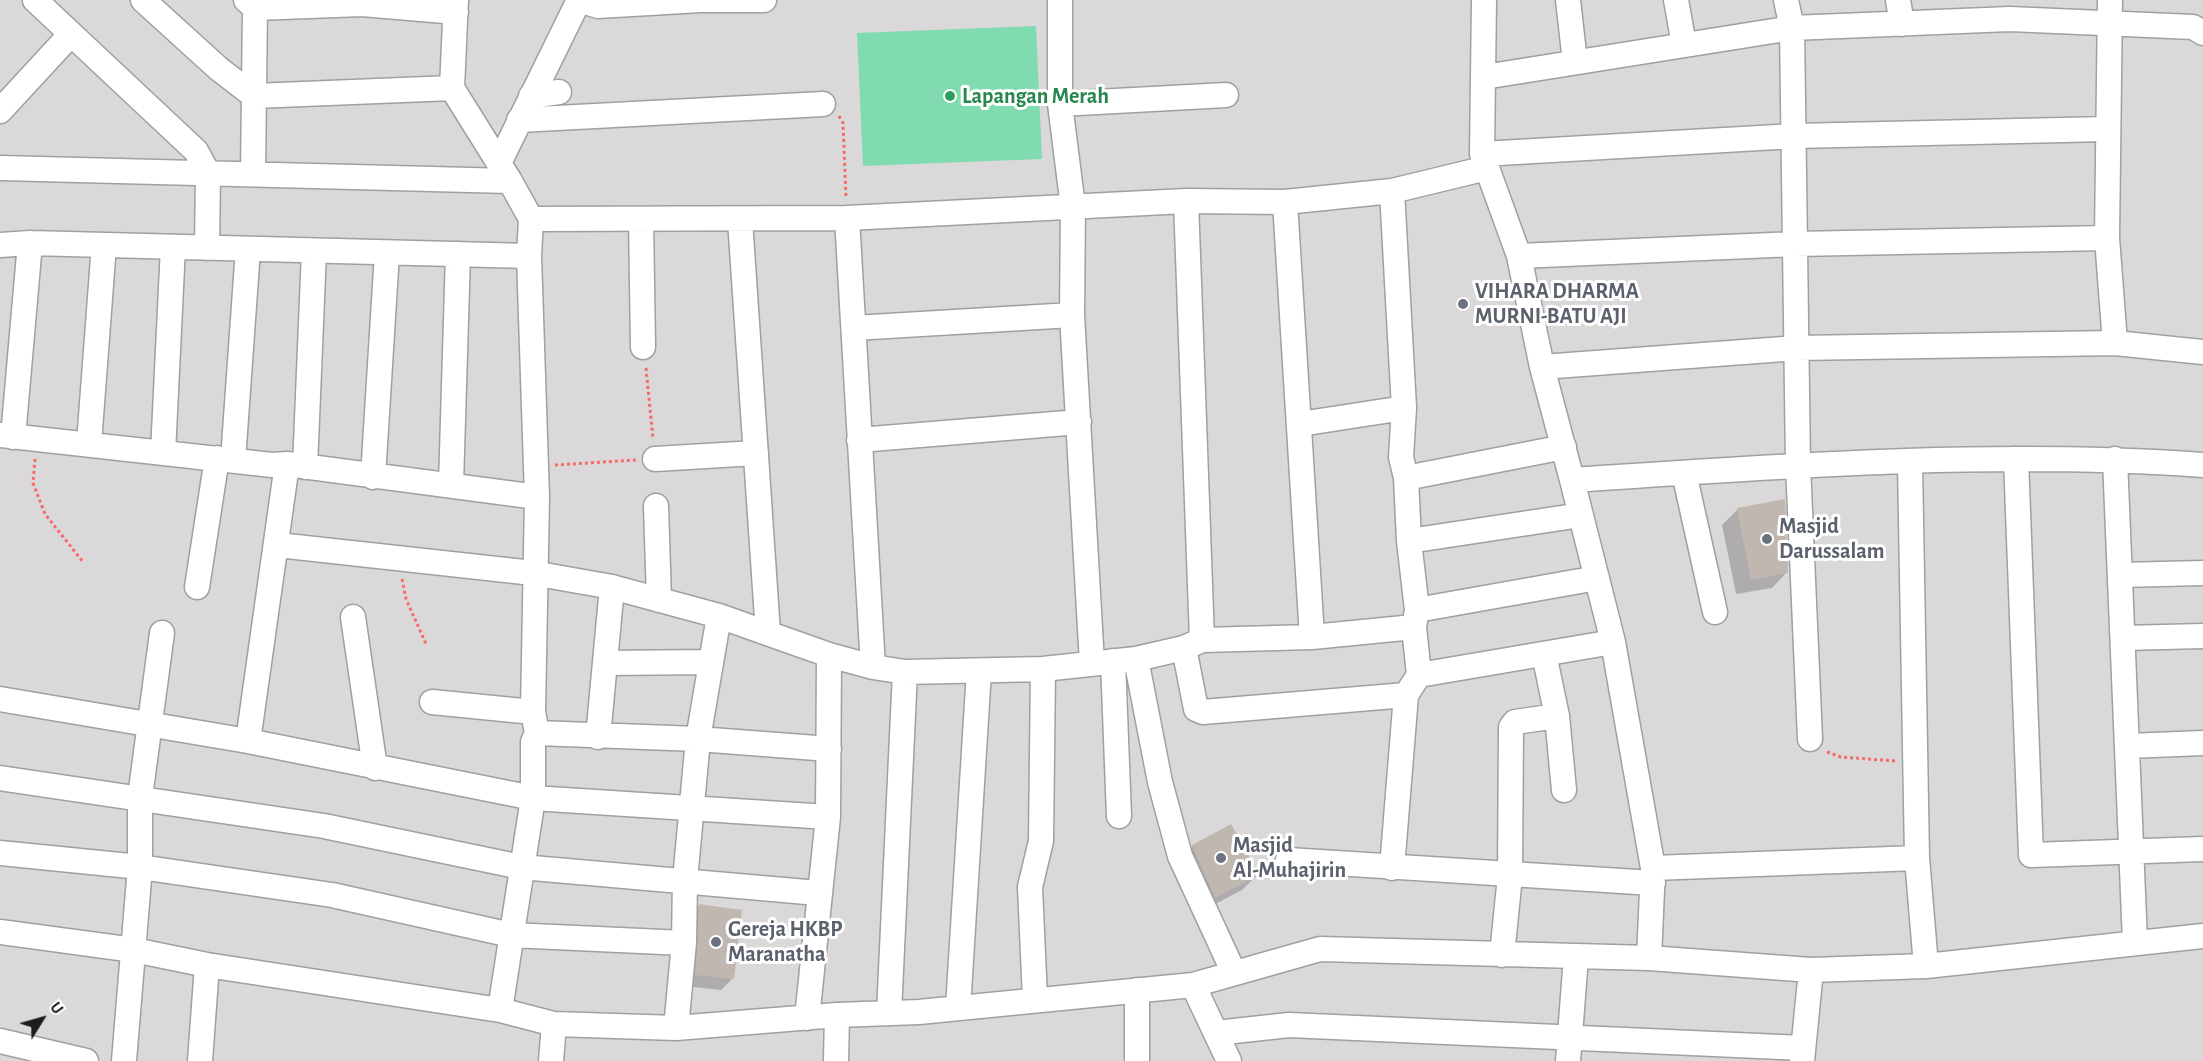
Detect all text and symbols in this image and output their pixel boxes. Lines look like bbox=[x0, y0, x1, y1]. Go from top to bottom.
place label: Lapangan Merah bbox=[962, 83, 1109, 109]
marker: Lapangan Merah bbox=[943, 89, 957, 103]
place label: VIHARA DHARMA MURNI-BATU AJI bbox=[1475, 278, 1639, 330]
marker: VIHARA DHARMA MURNI-BATU AJI bbox=[1456, 297, 1470, 311]
place label: Masjid Darussalam bbox=[1779, 513, 1884, 564]
marker: Masjid Darussalam bbox=[1760, 532, 1774, 546]
place label: Masjid Al-Muhajirin bbox=[1233, 832, 1346, 884]
marker: Masjid Al-Muhajirin bbox=[1214, 851, 1228, 865]
place label: Gereja HKBP Maranatha bbox=[728, 916, 842, 968]
marker: Gereja HKBP Maranatha bbox=[709, 935, 723, 949]
north arrow bbox=[12, 989, 72, 1049]
text: U bbox=[47, 999, 66, 1017]

